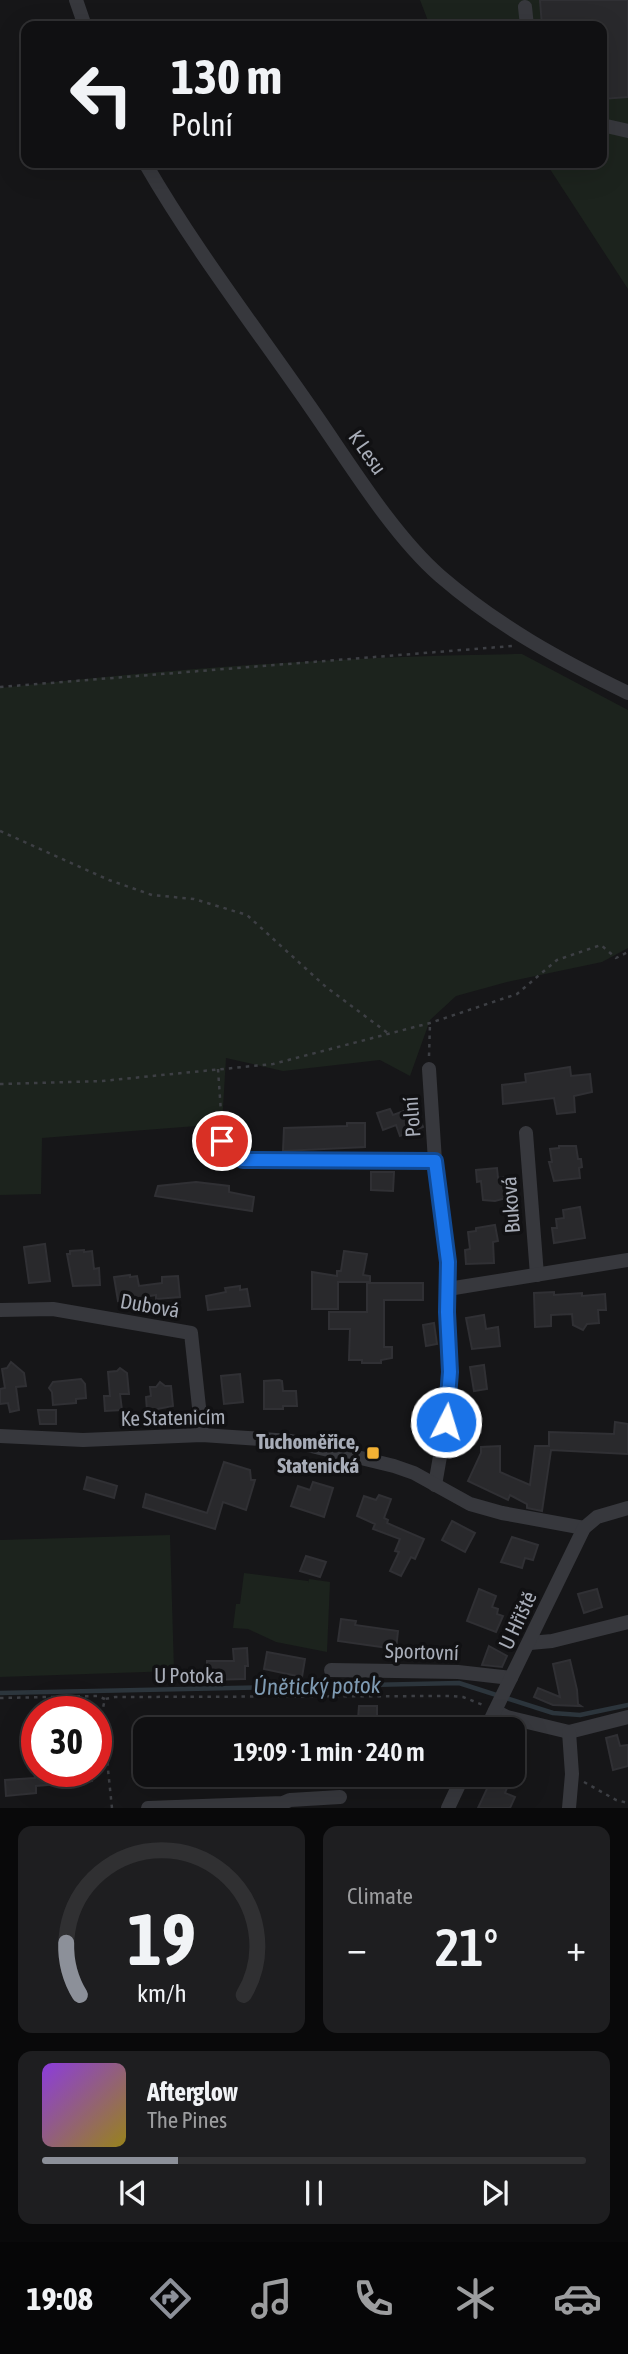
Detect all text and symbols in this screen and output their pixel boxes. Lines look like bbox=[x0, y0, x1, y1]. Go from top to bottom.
text: 130 m bbox=[171, 48, 282, 104]
icon: left bbox=[56, 49, 147, 140]
text: Polní bbox=[171, 106, 233, 143]
street label: K Lesu bbox=[344, 425, 392, 479]
street label: Polní bbox=[398, 1096, 424, 1138]
pin bbox=[192, 1111, 252, 1171]
icon: arrive bbox=[203, 1122, 241, 1160]
street label: Buková bbox=[496, 1176, 524, 1234]
street label: Dubová bbox=[119, 1288, 181, 1322]
position arrow bbox=[409, 1385, 483, 1459]
street label: Ke Statenicím bbox=[120, 1404, 226, 1430]
place label: Tuchoměřice, Statenická bbox=[256, 1429, 359, 1477]
marker: Tuchoměřice, Statenická bbox=[365, 1445, 381, 1461]
street label: U Hřiště bbox=[493, 1587, 541, 1653]
street label: Sportovní bbox=[385, 1638, 459, 1664]
street label: U Potoka bbox=[154, 1663, 224, 1687]
water label: Únětický potok bbox=[253, 1672, 382, 1700]
speed limit sign: 30 bbox=[21, 1696, 112, 1787]
text: 19:09 · 1 min · 240 m bbox=[233, 1737, 425, 1767]
text: Climate bbox=[347, 1883, 413, 1909]
text: 19 bbox=[127, 1898, 196, 1981]
text: 21° bbox=[435, 1917, 498, 1977]
text: − bbox=[347, 1926, 367, 1969]
text: + bbox=[566, 1926, 586, 1969]
text: km/h bbox=[137, 1979, 186, 2007]
text: Afterglow bbox=[147, 2077, 238, 2107]
text: The Pines bbox=[147, 2107, 227, 2133]
icon: previous bbox=[114, 2174, 152, 2212]
icon: pause bbox=[295, 2174, 333, 2212]
icon: next bbox=[476, 2174, 514, 2212]
icon: directions bbox=[146, 2274, 195, 2323]
icon: music bbox=[247, 2274, 296, 2323]
icon: phone bbox=[349, 2274, 398, 2323]
icon: climate bbox=[451, 2274, 500, 2323]
icon: car bbox=[553, 2274, 602, 2323]
text: 19:08 bbox=[26, 2280, 93, 2317]

